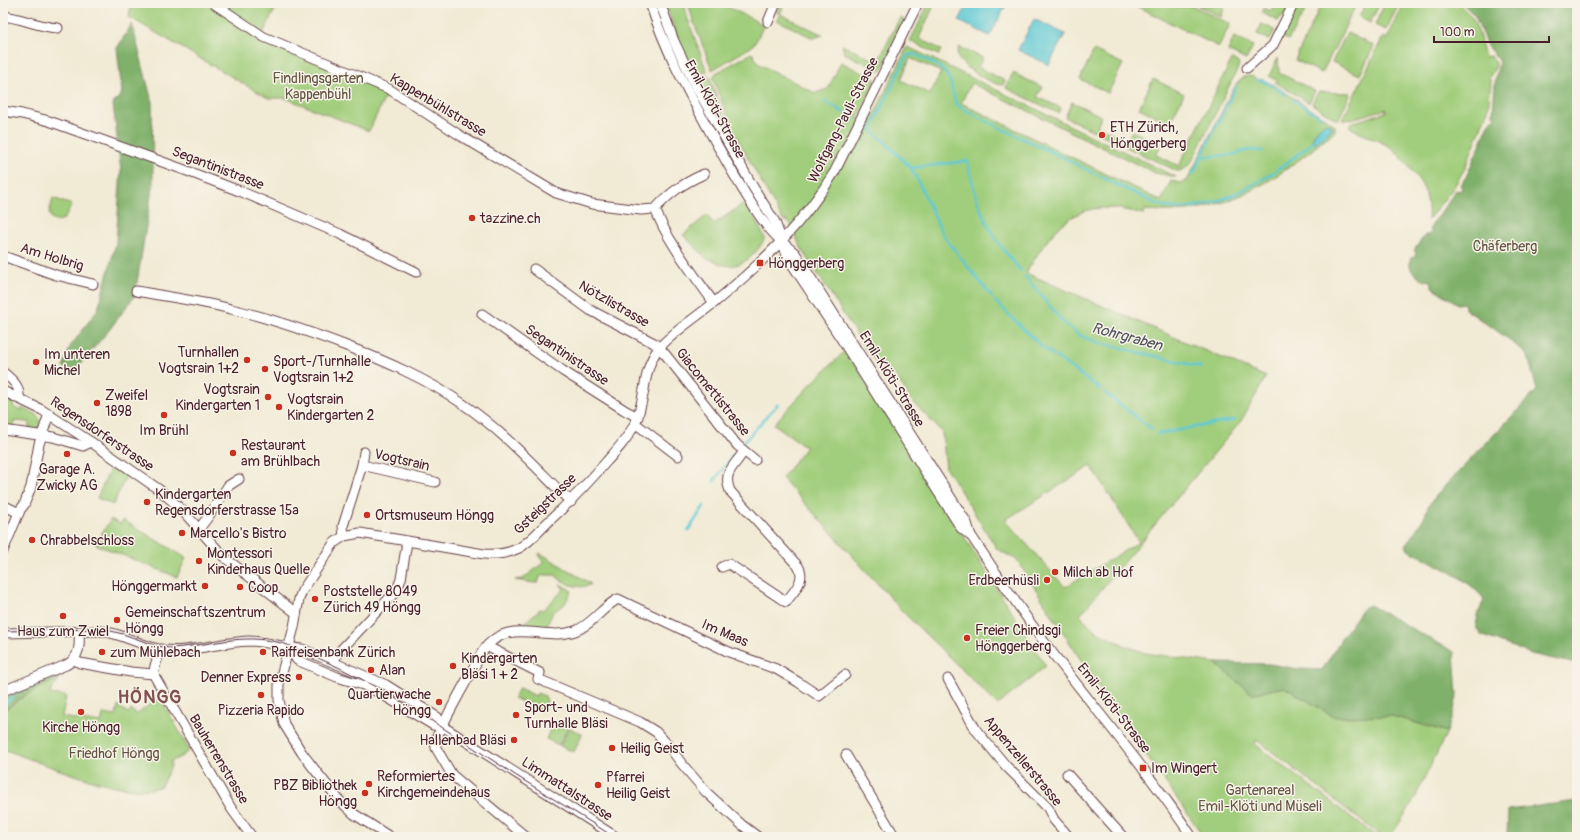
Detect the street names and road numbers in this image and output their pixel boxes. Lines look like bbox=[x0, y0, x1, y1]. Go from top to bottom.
street label: Wolfgang-Pauli-Strasse bbox=[804, 54, 882, 185]
street label: Emil-Klöti-Strasse bbox=[681, 57, 749, 161]
street label: Kappenbühlstrasse bbox=[387, 69, 489, 141]
street label: Segantinistrasse bbox=[170, 143, 267, 193]
street label: Am Holbrig bbox=[18, 239, 86, 275]
street label: Nötzlistrasse bbox=[576, 277, 652, 331]
street label: Segantinistrasse bbox=[522, 321, 612, 389]
street label: Emil-Klöti-Strasse bbox=[856, 328, 928, 430]
street label: Giacomettistrasse bbox=[672, 345, 754, 440]
street label: Regensdorferstrasse bbox=[47, 393, 157, 475]
street label: Vogtsrain bbox=[372, 445, 432, 475]
street label: Gsteigstrasse bbox=[510, 470, 580, 538]
street label: Im Maas bbox=[699, 616, 751, 651]
street label: Emil-Klöti-Strasse bbox=[1074, 660, 1155, 757]
street label: Bauherrenstrasse bbox=[186, 711, 252, 807]
street label: Appenzellerstrasse bbox=[980, 712, 1066, 810]
street label: Limmattalstrasse bbox=[518, 753, 616, 825]

